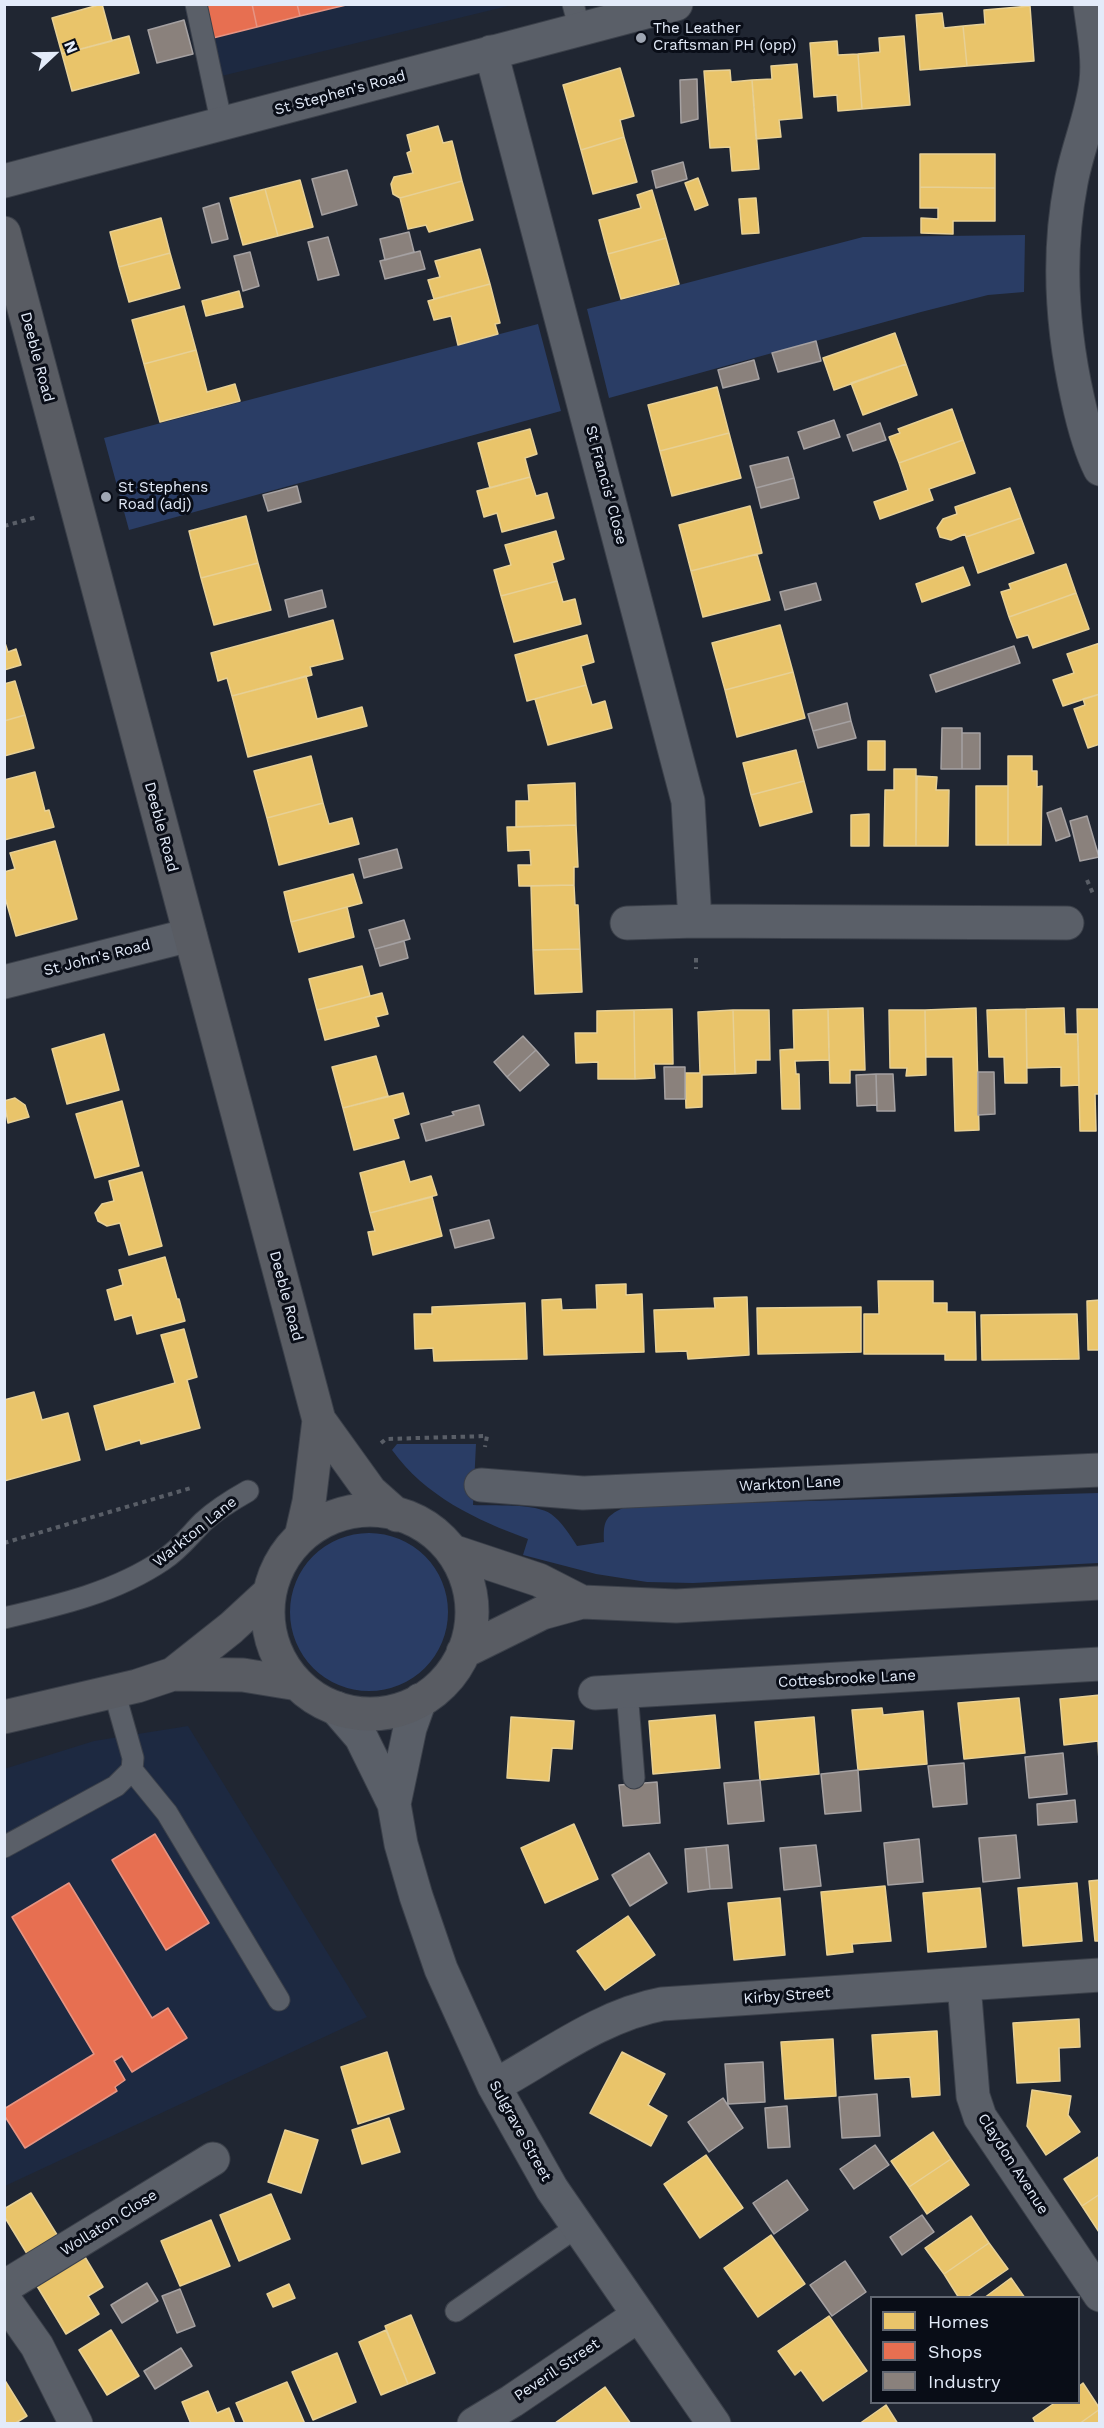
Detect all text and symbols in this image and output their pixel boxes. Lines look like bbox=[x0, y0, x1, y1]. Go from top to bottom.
place label: The Leather Craftsman PH (opp) bbox=[653, 20, 796, 55]
north arrow bbox=[24, 24, 84, 84]
marker: The Leather Craftsman PH (opp) bbox=[634, 31, 648, 45]
text: N bbox=[60, 38, 82, 56]
street label: St Stephen's Road bbox=[273, 67, 407, 119]
street label: Deeble Road bbox=[16, 310, 58, 404]
street label: St Francis' Close bbox=[581, 424, 631, 546]
place label: St Stephens Road (adj) bbox=[118, 479, 208, 514]
marker: St Stephens Road (adj) bbox=[99, 490, 113, 504]
street label: Deeble Road bbox=[140, 780, 182, 874]
street label: St John's Road bbox=[42, 936, 152, 980]
street label: Deeble Road bbox=[265, 1249, 307, 1343]
street label: Warkton Lane bbox=[739, 1472, 841, 1496]
street label: Warkton Lane bbox=[150, 1493, 240, 1571]
street label: Cottesbrooke Lane bbox=[778, 1666, 916, 1692]
street label: Kirby Street bbox=[743, 1984, 831, 2008]
street label: Sulgrave Street bbox=[485, 2078, 555, 2184]
street label: Claydon Avenue bbox=[974, 2110, 1052, 2218]
street label: Wollaton Close bbox=[57, 2186, 161, 2260]
legend bbox=[870, 2296, 1080, 2404]
text: Homes bbox=[928, 2311, 989, 2332]
street label: Peveril Street bbox=[511, 2335, 603, 2405]
text: Shops bbox=[928, 2341, 982, 2362]
text: Industry bbox=[928, 2371, 1000, 2392]

